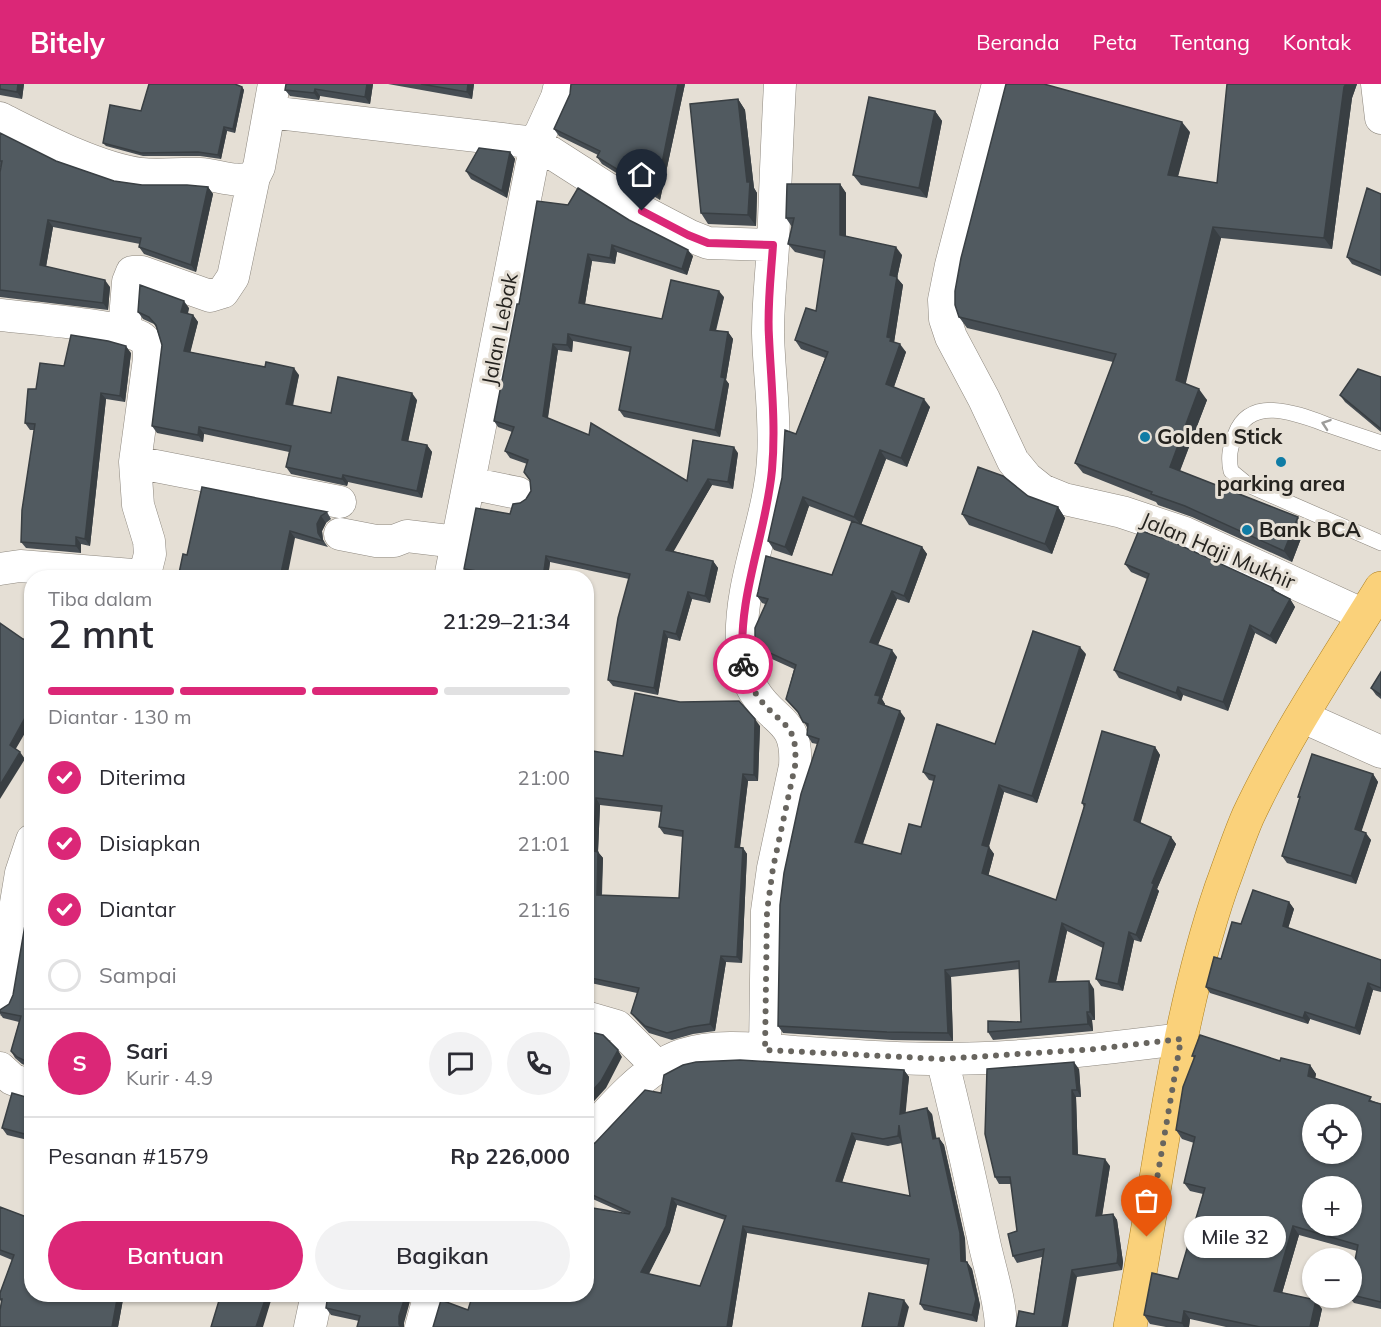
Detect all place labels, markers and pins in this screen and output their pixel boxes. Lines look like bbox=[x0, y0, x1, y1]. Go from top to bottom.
pin bbox=[616, 149, 667, 211]
place label: Golden Stick bbox=[1157, 423, 1283, 449]
marker: Golden Stick bbox=[1138, 430, 1152, 444]
marker: parking area bbox=[1274, 455, 1288, 469]
place label: parking area bbox=[1217, 470, 1345, 496]
place label: Bank BCA bbox=[1259, 516, 1361, 542]
marker: Bank BCA bbox=[1240, 523, 1254, 537]
pin bbox=[1121, 1175, 1172, 1237]
callout: Mile 32 bbox=[1183, 1216, 1285, 1258]

